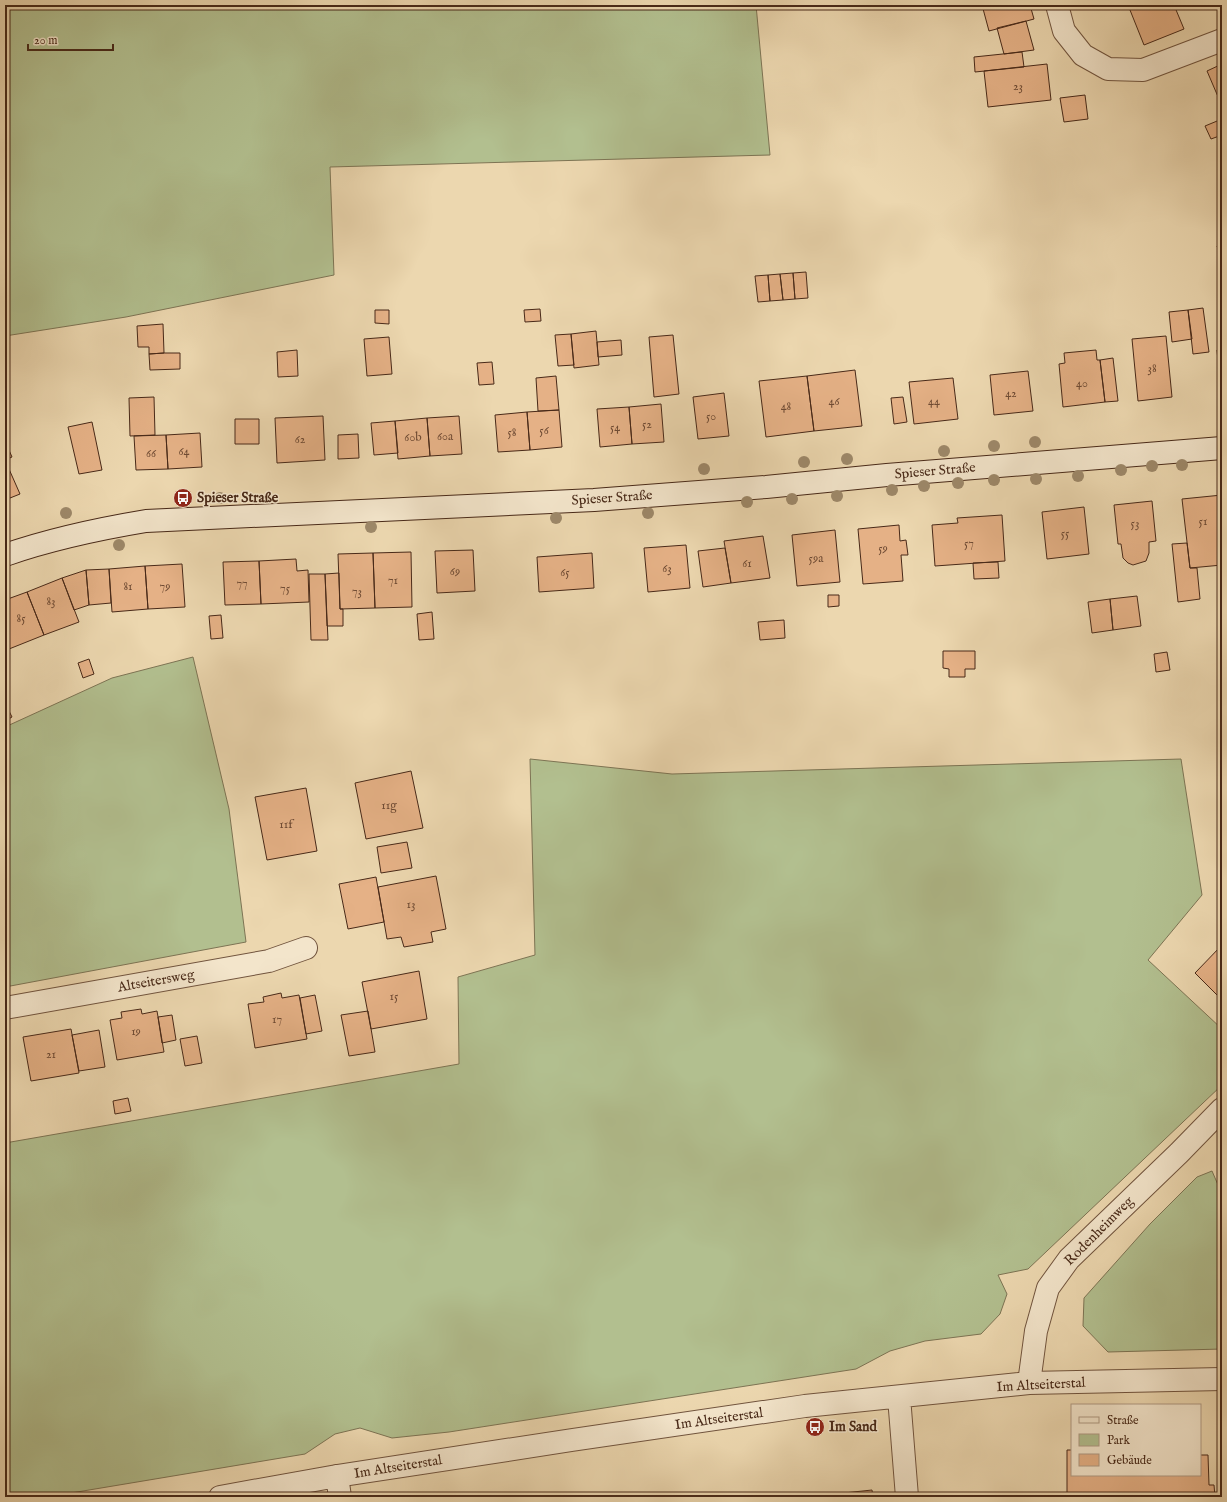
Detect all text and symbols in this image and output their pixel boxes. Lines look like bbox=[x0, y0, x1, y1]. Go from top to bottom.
scale bar bbox=[28, 26, 113, 52]
text: 20 m bbox=[34, 33, 57, 48]
house number: 23 bbox=[1013, 79, 1023, 94]
house number: 38 bbox=[1147, 361, 1157, 376]
house number: 40 bbox=[1076, 376, 1088, 391]
house number: 42 bbox=[1005, 386, 1017, 401]
house number: 46 bbox=[829, 394, 840, 409]
house number: 44 bbox=[928, 394, 940, 409]
house number: 48 bbox=[781, 399, 792, 414]
house number: 50 bbox=[706, 409, 716, 424]
house number: 52 bbox=[642, 417, 652, 432]
house number: 54 bbox=[610, 420, 620, 435]
house number: 56 bbox=[539, 423, 550, 438]
house number: 58 bbox=[507, 425, 517, 440]
house number: 60a bbox=[437, 429, 454, 444]
house number: 60b bbox=[404, 430, 422, 445]
house number: 62 bbox=[295, 432, 306, 447]
house number: 64 bbox=[179, 444, 190, 459]
house number: 66 bbox=[146, 446, 157, 461]
street label: Spieser Straße bbox=[894, 458, 977, 484]
street label: Spieser Straße bbox=[571, 486, 654, 510]
bus stop icon: Spieser Straße bbox=[172, 487, 194, 509]
place label: Spieser Straße bbox=[197, 489, 279, 507]
house number: 51 bbox=[1199, 514, 1207, 529]
house number: 53 bbox=[1131, 516, 1139, 531]
house number: 55 bbox=[1061, 526, 1070, 541]
house number: 57 bbox=[964, 536, 974, 551]
house number: 59 bbox=[878, 541, 888, 556]
house number: 59a bbox=[809, 551, 824, 566]
house number: 61 bbox=[742, 556, 752, 571]
house number: 63 bbox=[662, 561, 672, 576]
house number: 69 bbox=[450, 564, 460, 579]
house number: 65 bbox=[560, 565, 570, 580]
house number: 71 bbox=[388, 573, 398, 588]
house number: 77 bbox=[236, 576, 248, 591]
house number: 81 bbox=[123, 579, 133, 594]
house number: 79 bbox=[160, 579, 170, 594]
house number: 75 bbox=[280, 581, 291, 596]
house number: 73 bbox=[352, 584, 362, 599]
house number: 83 bbox=[46, 594, 56, 609]
house number: 85 bbox=[16, 611, 26, 626]
house number: 11g bbox=[381, 798, 397, 813]
house number: 11f bbox=[279, 817, 295, 832]
house number: 13 bbox=[407, 897, 415, 912]
street label: Altseitersweg bbox=[115, 965, 196, 997]
house number: 15 bbox=[390, 989, 399, 1004]
house number: 17 bbox=[272, 1012, 282, 1027]
house number: 19 bbox=[131, 1024, 141, 1039]
house number: 21 bbox=[46, 1047, 56, 1062]
street label: Rodenheimweg bbox=[1061, 1192, 1138, 1269]
street label: Im Altseiterstal bbox=[996, 1374, 1086, 1396]
street label: Im Altseiterstal bbox=[674, 1404, 764, 1434]
legend bbox=[1071, 1404, 1201, 1476]
text: Straße bbox=[1107, 1413, 1139, 1428]
bus stop icon: Im Sand bbox=[804, 1416, 826, 1438]
place label: Im Sand bbox=[829, 1418, 878, 1436]
text: Park bbox=[1107, 1433, 1130, 1448]
street label: Im Altseiterstal bbox=[353, 1451, 444, 1483]
text: Gebäude bbox=[1107, 1453, 1152, 1468]

